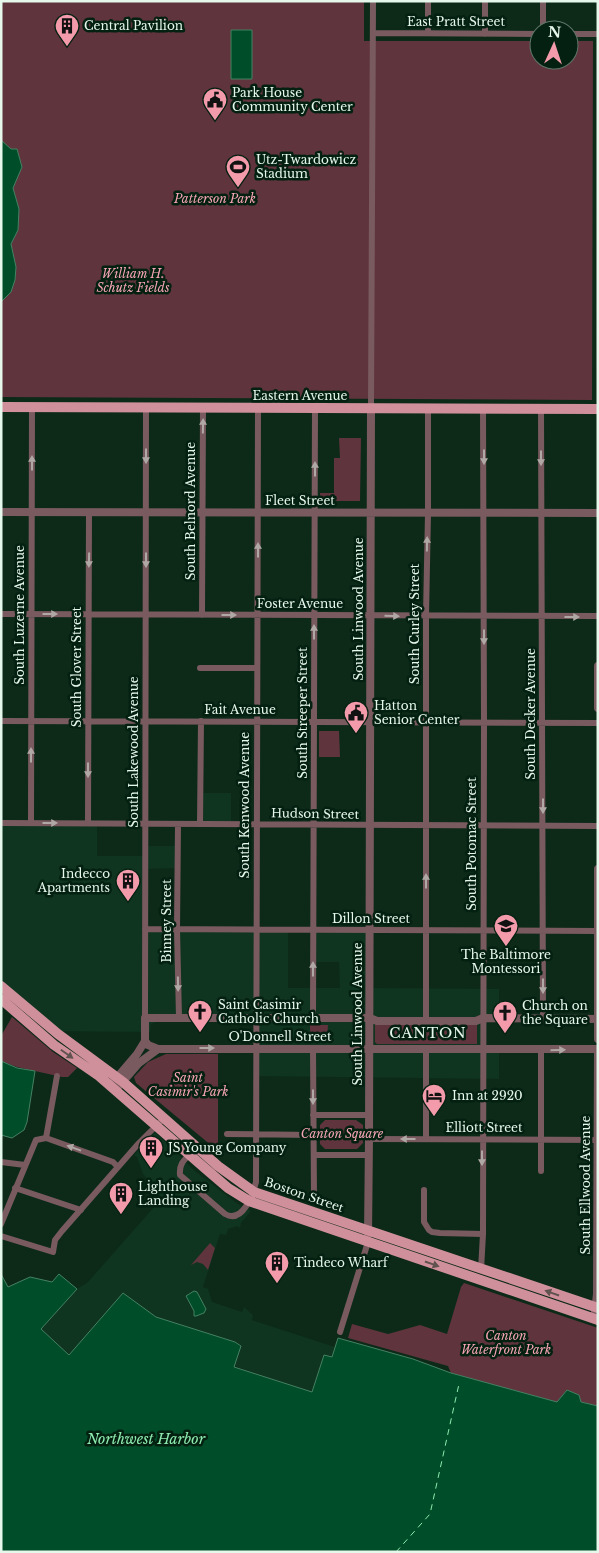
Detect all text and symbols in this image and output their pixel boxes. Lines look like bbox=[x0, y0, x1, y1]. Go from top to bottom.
building icon: Central Pavilion bbox=[54, 13, 80, 47]
street label: East Pratt Street bbox=[407, 14, 505, 29]
place label: Central Pavilion bbox=[84, 18, 183, 33]
north arrow bbox=[529, 20, 579, 70]
text: N bbox=[548, 23, 562, 41]
place label: Park House Community Center bbox=[232, 85, 353, 114]
public building icon: Park House Community Center bbox=[202, 87, 228, 121]
place label: Utz-Twardowicz Stadium bbox=[256, 152, 356, 181]
sports icon: Utz-Twardowicz Stadium bbox=[225, 154, 251, 188]
park label: Patterson Park bbox=[173, 191, 256, 206]
park label: William H. Schutz Fields bbox=[96, 266, 170, 295]
street label: Eastern Avenue bbox=[253, 388, 348, 403]
one-way arrow bbox=[199, 418, 207, 434]
street label: South Belnord Avenue bbox=[183, 442, 198, 580]
one-way arrow bbox=[142, 448, 150, 464]
one-way arrow bbox=[480, 450, 488, 466]
one-way arrow bbox=[537, 450, 545, 466]
one-way arrow bbox=[28, 455, 36, 471]
one-way arrow bbox=[311, 461, 319, 477]
street label: Fleet Street bbox=[265, 493, 335, 508]
one-way arrow bbox=[423, 536, 431, 552]
street label: South Linwood Avenue bbox=[351, 537, 366, 681]
one-way arrow bbox=[254, 542, 262, 558]
street label: South Luzerne Avenue bbox=[12, 545, 27, 685]
one-way arrow bbox=[85, 552, 93, 568]
one-way arrow bbox=[142, 553, 150, 569]
street label: South Curley Street bbox=[407, 563, 422, 684]
street label: Foster Avenue bbox=[257, 596, 343, 611]
street label: South Glover Street bbox=[69, 606, 84, 727]
one-way arrow bbox=[42, 610, 58, 618]
one-way arrow bbox=[222, 611, 238, 619]
one-way arrow bbox=[384, 612, 400, 620]
one-way arrow bbox=[564, 613, 580, 621]
one-way arrow bbox=[310, 624, 318, 640]
one-way arrow bbox=[480, 630, 488, 646]
street label: South Streeper Street bbox=[295, 647, 310, 779]
street label: South Decker Avenue bbox=[523, 648, 538, 780]
street label: South Lakewood Avenue bbox=[126, 676, 141, 828]
place label: Hatton Senior Center bbox=[374, 698, 460, 727]
public building icon: Hatton Senior Center bbox=[343, 700, 369, 734]
street label: Fait Avenue bbox=[204, 702, 276, 717]
street label: South Kenwood Avenue bbox=[237, 732, 252, 878]
one-way arrow bbox=[27, 747, 35, 763]
one-way arrow bbox=[84, 762, 92, 778]
street label: South Potomac Street bbox=[464, 777, 479, 911]
one-way arrow bbox=[538, 799, 546, 815]
street label: Hudson Street bbox=[271, 805, 360, 822]
one-way arrow bbox=[42, 819, 58, 827]
place label: Indecco Apartments bbox=[37, 866, 110, 895]
building icon: Indecco Apartments bbox=[115, 868, 141, 902]
one-way arrow bbox=[422, 873, 430, 889]
street label: Binney Street bbox=[159, 879, 174, 963]
street label: Dillon Street bbox=[332, 911, 411, 926]
school or university icon: The Baltimore Montessori bbox=[493, 913, 519, 947]
street label: South Linwood Avenue bbox=[350, 942, 365, 1086]
place label: The Baltimore Montessori bbox=[461, 947, 551, 976]
one-way arrow bbox=[309, 961, 317, 977]
one-way arrow bbox=[174, 977, 182, 993]
one-way arrow bbox=[539, 979, 547, 995]
place label: Saint Casimir Catholic Church bbox=[218, 997, 319, 1026]
place label: Church on the Square bbox=[522, 998, 588, 1027]
church icon: Saint Casimir Catholic Church bbox=[187, 999, 213, 1033]
church icon: Church on the Square bbox=[492, 1000, 518, 1034]
district label: CANTON bbox=[389, 1024, 467, 1042]
street label: O'Donnell Street bbox=[228, 1029, 332, 1044]
one-way arrow bbox=[199, 1044, 215, 1052]
one-way arrow bbox=[551, 1045, 567, 1053]
one-way arrow bbox=[60, 1049, 74, 1059]
park label: Saint Casimir's Park bbox=[148, 1070, 228, 1099]
hotel icon: Inn at 2920 bbox=[421, 1083, 447, 1117]
place label: Inn at 2920 bbox=[452, 1088, 523, 1103]
one-way arrow bbox=[309, 1089, 317, 1105]
street label: South Ellwood Avenue bbox=[578, 1115, 593, 1254]
street label: Elliott Street bbox=[445, 1120, 523, 1135]
park label: Canton Square bbox=[301, 1126, 384, 1141]
building icon: JS Young Company bbox=[138, 1135, 164, 1169]
one-way arrow bbox=[400, 1135, 416, 1143]
place label: JS Young Company bbox=[166, 1140, 287, 1155]
one-way arrow bbox=[66, 1144, 81, 1152]
one-way arrow bbox=[478, 1150, 486, 1166]
street label: Boston Street bbox=[263, 1174, 346, 1215]
place label: Lighthouse Landing bbox=[138, 1179, 207, 1208]
building icon: Lighthouse Landing bbox=[108, 1181, 134, 1215]
building icon: Tindeco Wharf bbox=[264, 1250, 290, 1284]
place label: Tindeco Wharf bbox=[294, 1255, 390, 1270]
one-way arrow bbox=[425, 1260, 440, 1268]
one-way arrow bbox=[544, 1288, 559, 1296]
park label: Canton Waterfront Park bbox=[461, 1328, 551, 1357]
water label: Northwest Harbor bbox=[86, 1430, 206, 1448]

